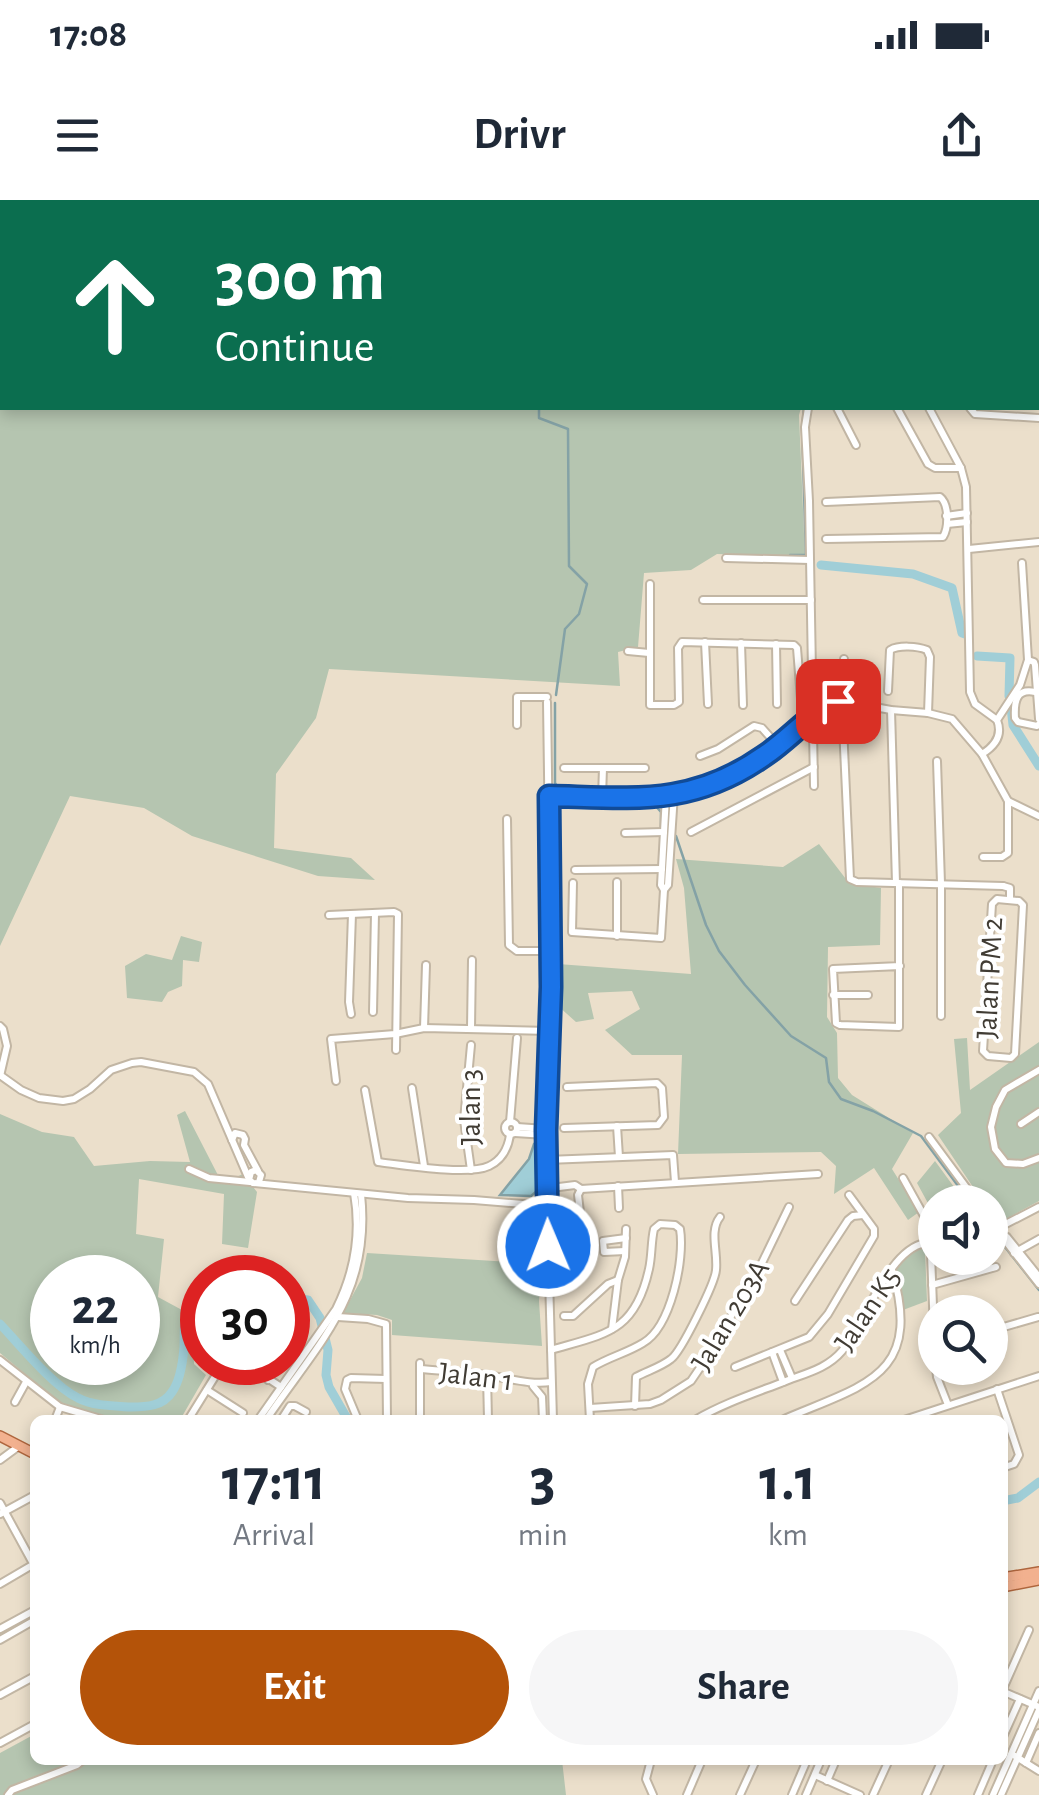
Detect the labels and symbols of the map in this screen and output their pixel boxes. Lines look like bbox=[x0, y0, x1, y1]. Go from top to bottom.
pin bbox=[796, 659, 881, 744]
street label: Jalan PM 2 bbox=[972, 916, 1008, 1040]
street label: Jalan 3 bbox=[456, 1069, 486, 1145]
position arrow bbox=[496, 1194, 600, 1298]
speed limit sign: 30 bbox=[180, 1255, 310, 1385]
street label: Jalan 203A bbox=[686, 1255, 775, 1376]
street label: Jalan K5 bbox=[829, 1263, 906, 1356]
street label: Jalan 1 bbox=[437, 1358, 515, 1396]

